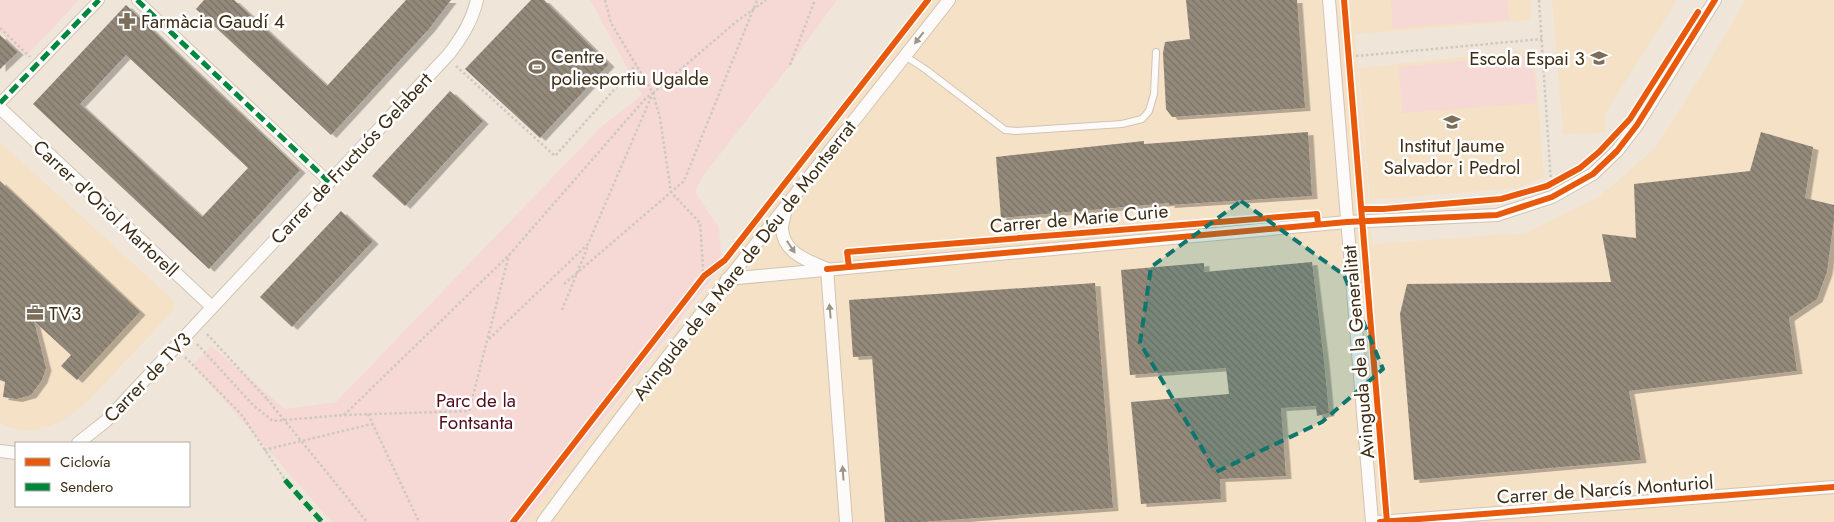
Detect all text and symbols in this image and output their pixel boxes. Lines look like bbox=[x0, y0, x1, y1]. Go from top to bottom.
place label: Farmàcia Gaudí 4 bbox=[141, 8, 285, 35]
pharmacy icon: Farmàcia Gaudí 4 bbox=[117, 11, 137, 31]
one-way arrow bbox=[914, 32, 924, 45]
place label: Centre poliesportiu Ugalde bbox=[551, 43, 709, 92]
place label: Escola Espai 3 bbox=[1469, 45, 1585, 72]
school or university icon: Escola Espai 3 bbox=[1589, 48, 1609, 68]
sports icon: Centre poliesportiu Ugalde bbox=[527, 57, 547, 77]
street label: Carrer de Fructuós Gelabert bbox=[264, 66, 439, 250]
school or university icon: Institut Jaume Salvador i Pedrol bbox=[1442, 112, 1462, 132]
street label: Avinguda de la Mare de Déu de Montserrat bbox=[626, 114, 863, 406]
place label: Institut Jaume Salvador i Pedrol bbox=[1384, 132, 1520, 181]
street label: Carrer d'Oriol Martorell bbox=[27, 134, 184, 283]
street label: Carrer de Marie Curie bbox=[989, 197, 1170, 240]
one-way arrow bbox=[786, 240, 795, 254]
street label: Avinguda de la Generalitat bbox=[1336, 244, 1381, 460]
place label: TV3 bbox=[49, 300, 81, 327]
office icon: TV3 bbox=[25, 303, 45, 323]
one-way arrow bbox=[826, 303, 834, 319]
street label: Carrer de TV3 bbox=[98, 326, 197, 428]
park label: Parc de la Fontsanta bbox=[436, 387, 516, 436]
legend bbox=[15, 442, 190, 507]
text: Ciclovía bbox=[60, 451, 110, 473]
one-way arrow bbox=[839, 465, 847, 481]
street label: Carrer de Narcís Monturiol bbox=[1496, 468, 1714, 511]
text: Sendero bbox=[60, 476, 113, 498]

